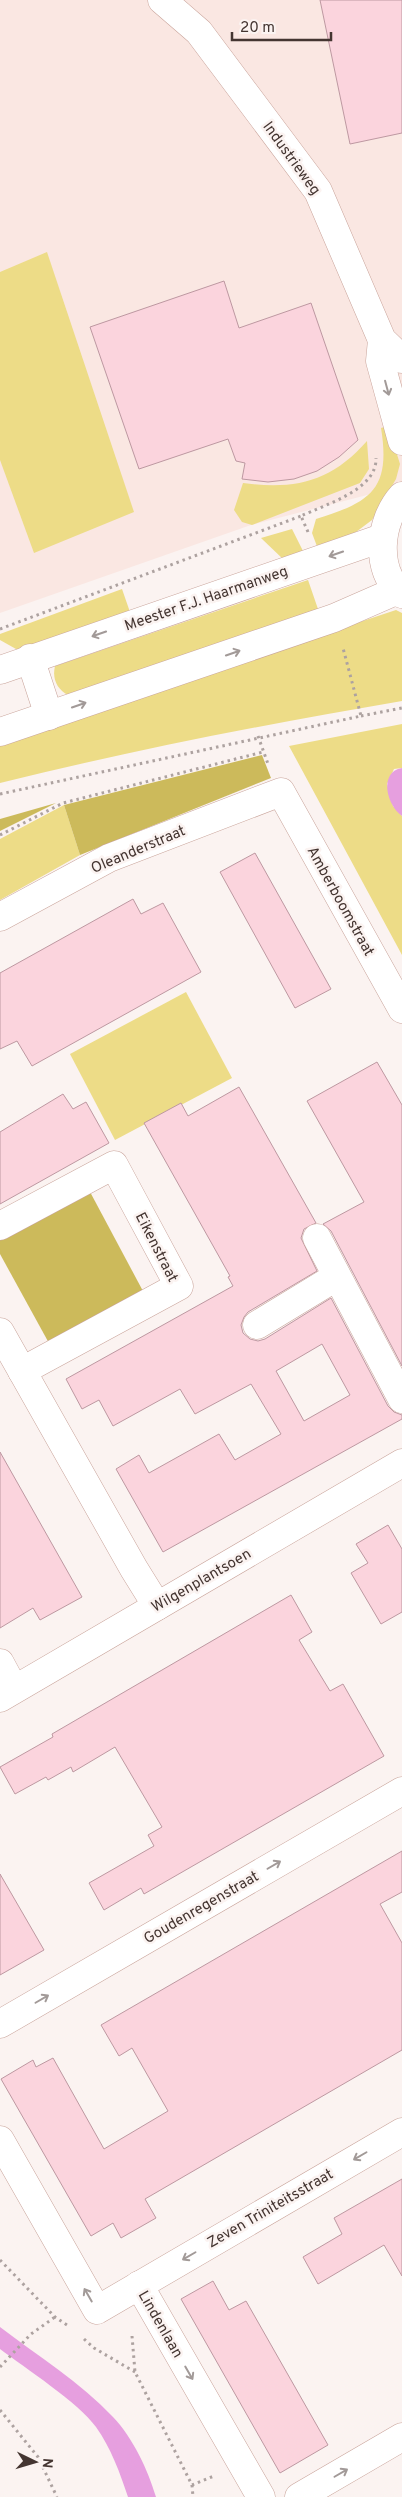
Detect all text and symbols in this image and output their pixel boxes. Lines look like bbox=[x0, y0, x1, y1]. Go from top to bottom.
scale bar bbox=[232, 10, 331, 42]
text: 20 m bbox=[240, 19, 275, 38]
street label: Industrieweg bbox=[258, 118, 324, 199]
one-way arrow bbox=[383, 379, 392, 395]
one-way arrow bbox=[329, 550, 344, 559]
street label: Meester F.J. Haarmanweg bbox=[122, 562, 291, 636]
one-way arrow bbox=[92, 630, 108, 639]
one-way arrow bbox=[225, 648, 240, 657]
one-way arrow bbox=[71, 700, 87, 709]
street label: Oleanderstraat bbox=[88, 822, 189, 879]
street label: Amberboomstraat bbox=[302, 844, 378, 960]
street label: Eikenstraat bbox=[130, 1210, 181, 1286]
street label: Wilgenplantsoen bbox=[149, 1545, 255, 1618]
one-way arrow bbox=[266, 1860, 281, 1870]
street label: Goudenregenstraat bbox=[141, 1868, 263, 1949]
one-way arrow bbox=[35, 1994, 50, 2004]
one-way arrow bbox=[353, 2152, 367, 2162]
street label: Zeven Triniteitsstraat bbox=[204, 2165, 337, 2253]
one-way arrow bbox=[183, 2251, 197, 2261]
one-way arrow bbox=[83, 2288, 93, 2302]
street label: Lindenlaan bbox=[133, 2288, 187, 2362]
one-way arrow bbox=[185, 2365, 195, 2380]
north arrow bbox=[10, 2437, 60, 2487]
text: N bbox=[38, 2457, 55, 2469]
one-way arrow bbox=[333, 2467, 348, 2477]

